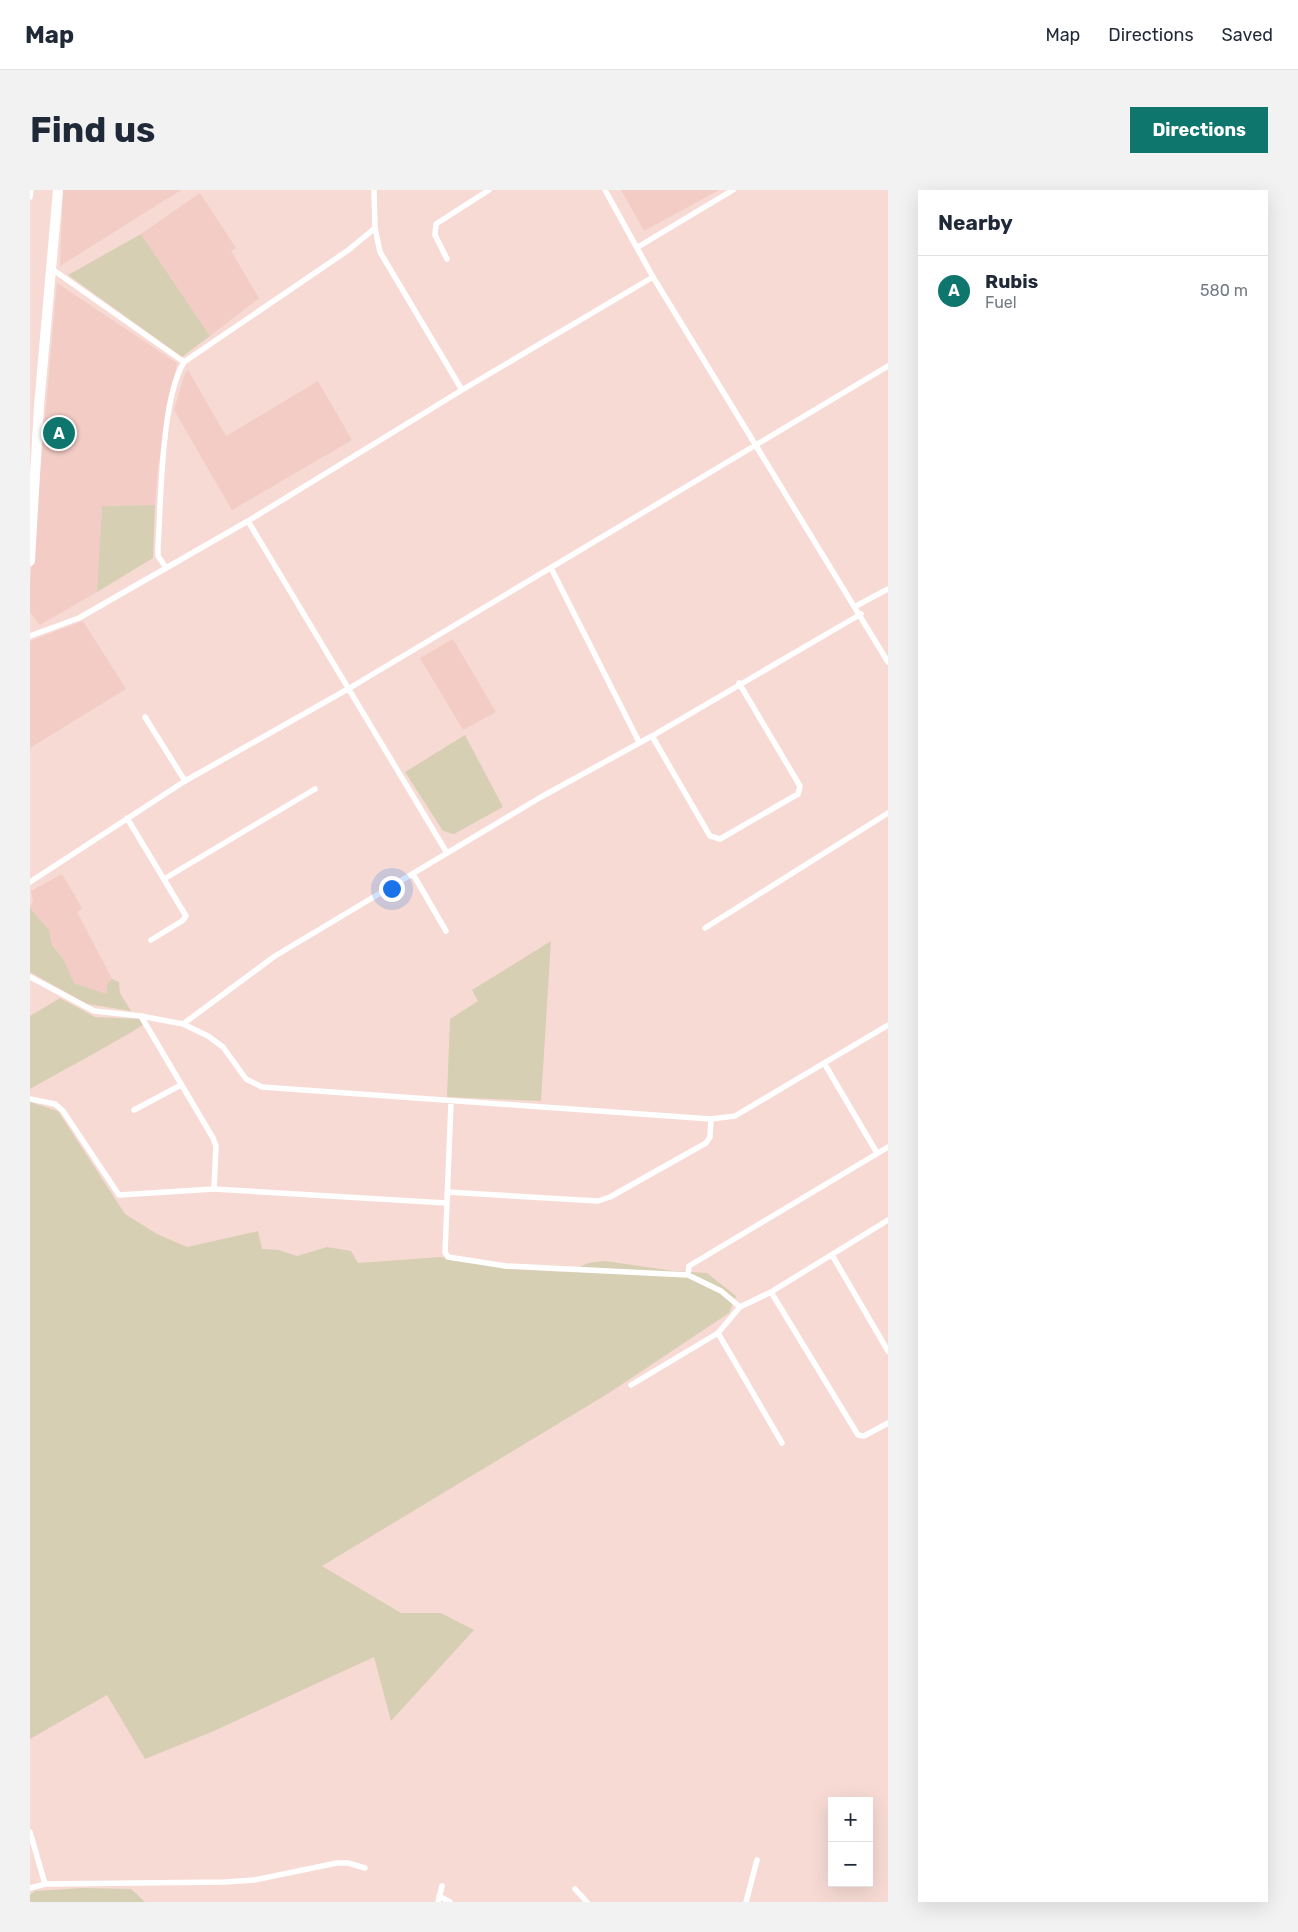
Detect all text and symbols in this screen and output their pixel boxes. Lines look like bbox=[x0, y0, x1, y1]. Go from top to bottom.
text: Map bbox=[25, 21, 74, 49]
text: Map bbox=[1045, 24, 1080, 46]
text: Directions bbox=[1108, 24, 1194, 46]
text: Saved bbox=[1222, 24, 1273, 46]
button: Directions bbox=[1130, 107, 1268, 153]
text: Find us bbox=[30, 109, 155, 151]
text: Nearby bbox=[938, 210, 1013, 235]
text: Rubis bbox=[985, 270, 1038, 293]
text: A bbox=[948, 281, 960, 300]
text: 580 m bbox=[1200, 281, 1248, 300]
text: Fuel bbox=[985, 293, 1017, 312]
pin: A bbox=[43, 414, 75, 452]
your location bbox=[379, 876, 405, 902]
map controls bbox=[828, 1797, 873, 1887]
button: + bbox=[828, 1797, 873, 1842]
button: − bbox=[828, 1842, 873, 1887]

